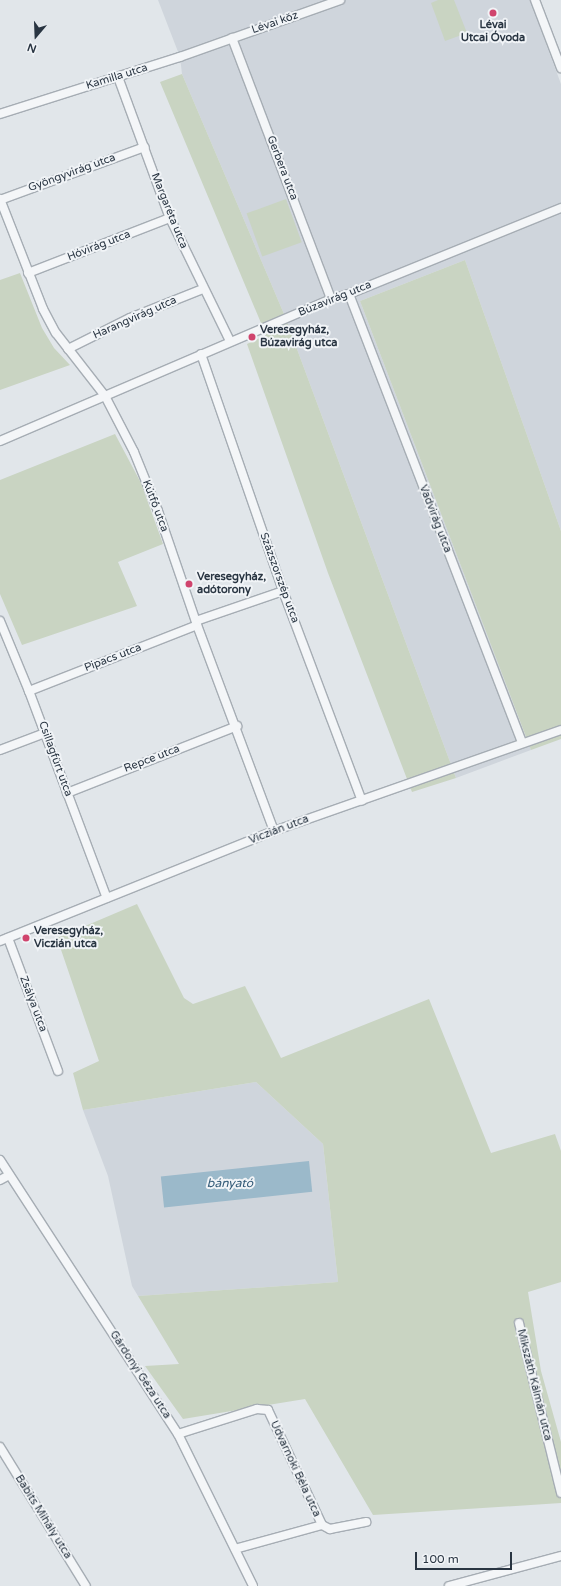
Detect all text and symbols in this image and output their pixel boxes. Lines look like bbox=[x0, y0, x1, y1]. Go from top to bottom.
marker: Lévai Utcai Óvoda bbox=[488, 8, 498, 18]
street label: Lévai köz bbox=[250, 9, 300, 37]
north arrow bbox=[16, 16, 56, 56]
place label: Lévai Utcai Óvoda bbox=[461, 19, 525, 45]
text: N bbox=[26, 40, 38, 55]
street label: Kamilla utca bbox=[85, 61, 149, 93]
street label: Gerbera utca bbox=[264, 134, 300, 202]
street label: Gyöngyvirág utca bbox=[27, 151, 117, 195]
street label: Margaréta utca bbox=[148, 171, 190, 251]
street label: Hóvirág utca bbox=[66, 228, 132, 264]
street label: Búzavirág utca bbox=[297, 278, 373, 320]
street label: Harangvirág utca bbox=[91, 294, 179, 342]
place label: Veresegyház, Búzavirág utca bbox=[260, 324, 337, 350]
marker: Veresegyház, Búzavirág utca bbox=[247, 332, 257, 342]
street label: Kútfő utca bbox=[139, 478, 171, 534]
street label: Vadvirág utca bbox=[416, 483, 454, 555]
street label: Százszorszép utca bbox=[257, 531, 301, 625]
place label: Veresegyház, adótorony bbox=[197, 571, 266, 597]
marker: Veresegyház, adótorony bbox=[184, 579, 194, 589]
street label: Pipacs utca bbox=[83, 641, 143, 675]
street label: Csillagfürt utca bbox=[35, 720, 75, 798]
street label: Repce utca bbox=[122, 742, 182, 776]
street label: Viczián utca bbox=[247, 813, 311, 847]
place label: Veresegyház, Viczián utca bbox=[34, 925, 103, 951]
marker: Veresegyház, Viczián utca bbox=[21, 933, 31, 943]
street label: Zsálya utca bbox=[16, 974, 50, 1034]
water label: bányató bbox=[207, 1177, 253, 1191]
street label: Mikszáth Kálmán utca bbox=[514, 1328, 554, 1442]
street label: Gárdonyi Géza utca bbox=[107, 1329, 173, 1421]
street label: Udvarnoki Béla utca bbox=[267, 1419, 323, 1519]
street label: Babits Mihály utca bbox=[12, 1473, 74, 1561]
scale bar bbox=[417, 1544, 514, 1570]
text: 100 m bbox=[422, 1552, 459, 1566]

